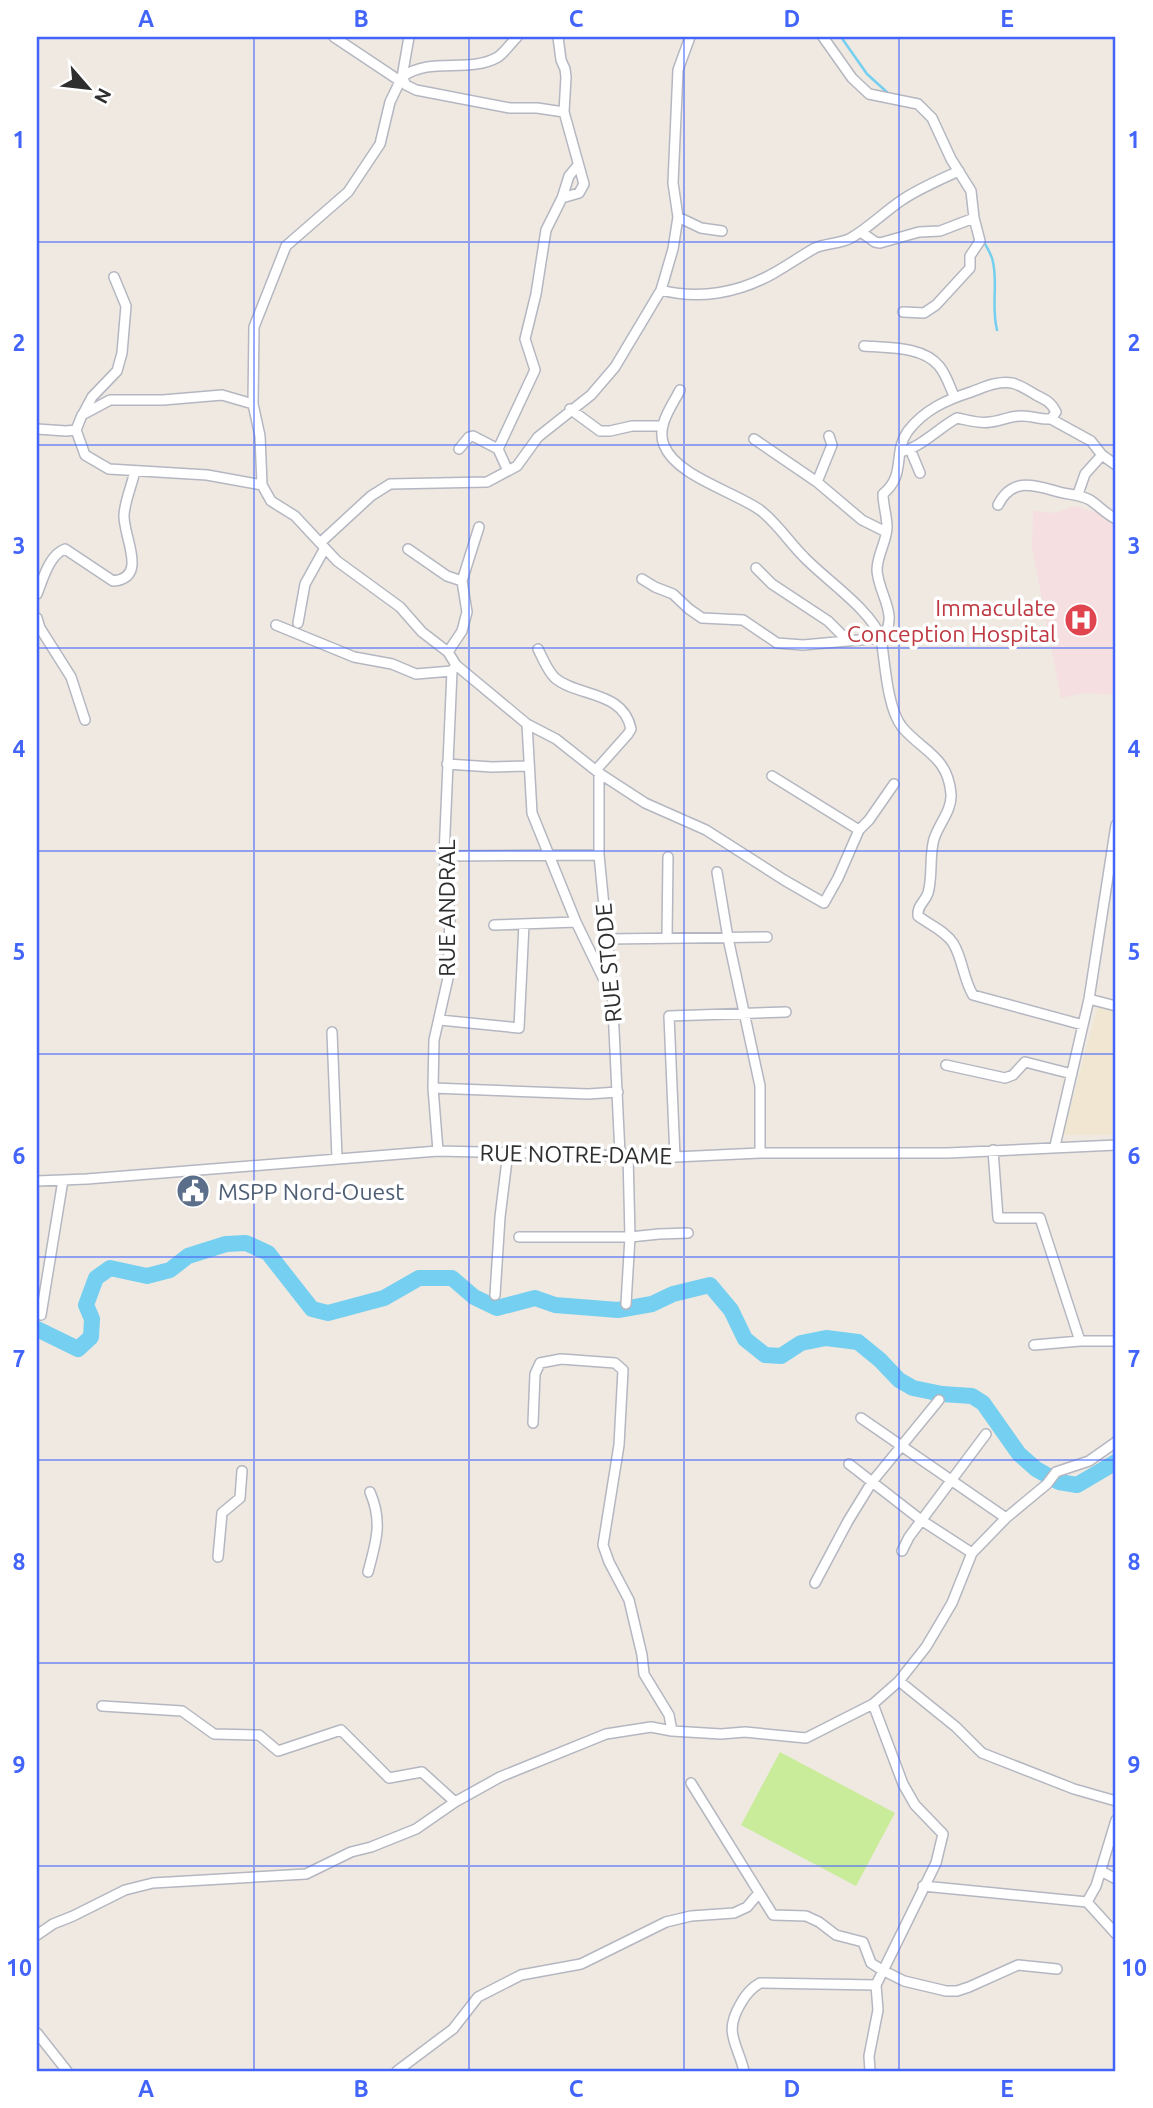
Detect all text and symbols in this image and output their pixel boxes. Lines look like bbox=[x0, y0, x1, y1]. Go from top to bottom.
text: A bbox=[138, 6, 154, 31]
text: B bbox=[353, 6, 369, 31]
text: C bbox=[569, 6, 584, 31]
text: D bbox=[784, 6, 800, 31]
text: E bbox=[1000, 6, 1014, 31]
north arrow bbox=[52, 52, 122, 122]
text: N bbox=[90, 85, 116, 107]
text: 1 bbox=[13, 127, 25, 152]
text: 1 bbox=[1128, 127, 1140, 152]
text: 2 bbox=[13, 330, 25, 355]
text: 2 bbox=[1128, 330, 1140, 355]
text: 3 bbox=[13, 533, 25, 558]
text: 3 bbox=[1128, 533, 1140, 558]
place label: Immaculate Conception Hospital bbox=[847, 595, 1056, 646]
hospital icon: Immaculate Conception Hospital bbox=[1062, 601, 1100, 639]
text: 4 bbox=[13, 736, 26, 761]
text: 4 bbox=[1128, 736, 1141, 761]
street label: RUE ANDRAL bbox=[434, 839, 459, 977]
street label: RUE STODE bbox=[590, 902, 626, 1024]
text: 5 bbox=[13, 939, 25, 964]
text: 5 bbox=[1128, 939, 1140, 964]
street label: RUE NOTRE-DAME bbox=[479, 1140, 673, 1168]
text: 6 bbox=[13, 1143, 26, 1168]
text: 6 bbox=[1128, 1143, 1141, 1168]
public building icon: MSPP Nord-Ouest bbox=[174, 1172, 212, 1210]
place label: MSPP Nord-Ouest bbox=[218, 1179, 404, 1204]
text: 7 bbox=[13, 1346, 25, 1371]
text: 7 bbox=[1128, 1346, 1140, 1371]
text: 8 bbox=[13, 1549, 25, 1574]
text: 8 bbox=[1128, 1549, 1140, 1574]
text: 9 bbox=[13, 1752, 25, 1777]
text: 9 bbox=[1128, 1752, 1140, 1777]
text: 10 bbox=[6, 1955, 32, 1980]
text: 10 bbox=[1121, 1955, 1147, 1980]
text: A bbox=[138, 2076, 154, 2101]
text: B bbox=[353, 2076, 369, 2101]
text: C bbox=[569, 2076, 584, 2101]
text: D bbox=[784, 2076, 800, 2101]
text: E bbox=[1000, 2076, 1014, 2101]

